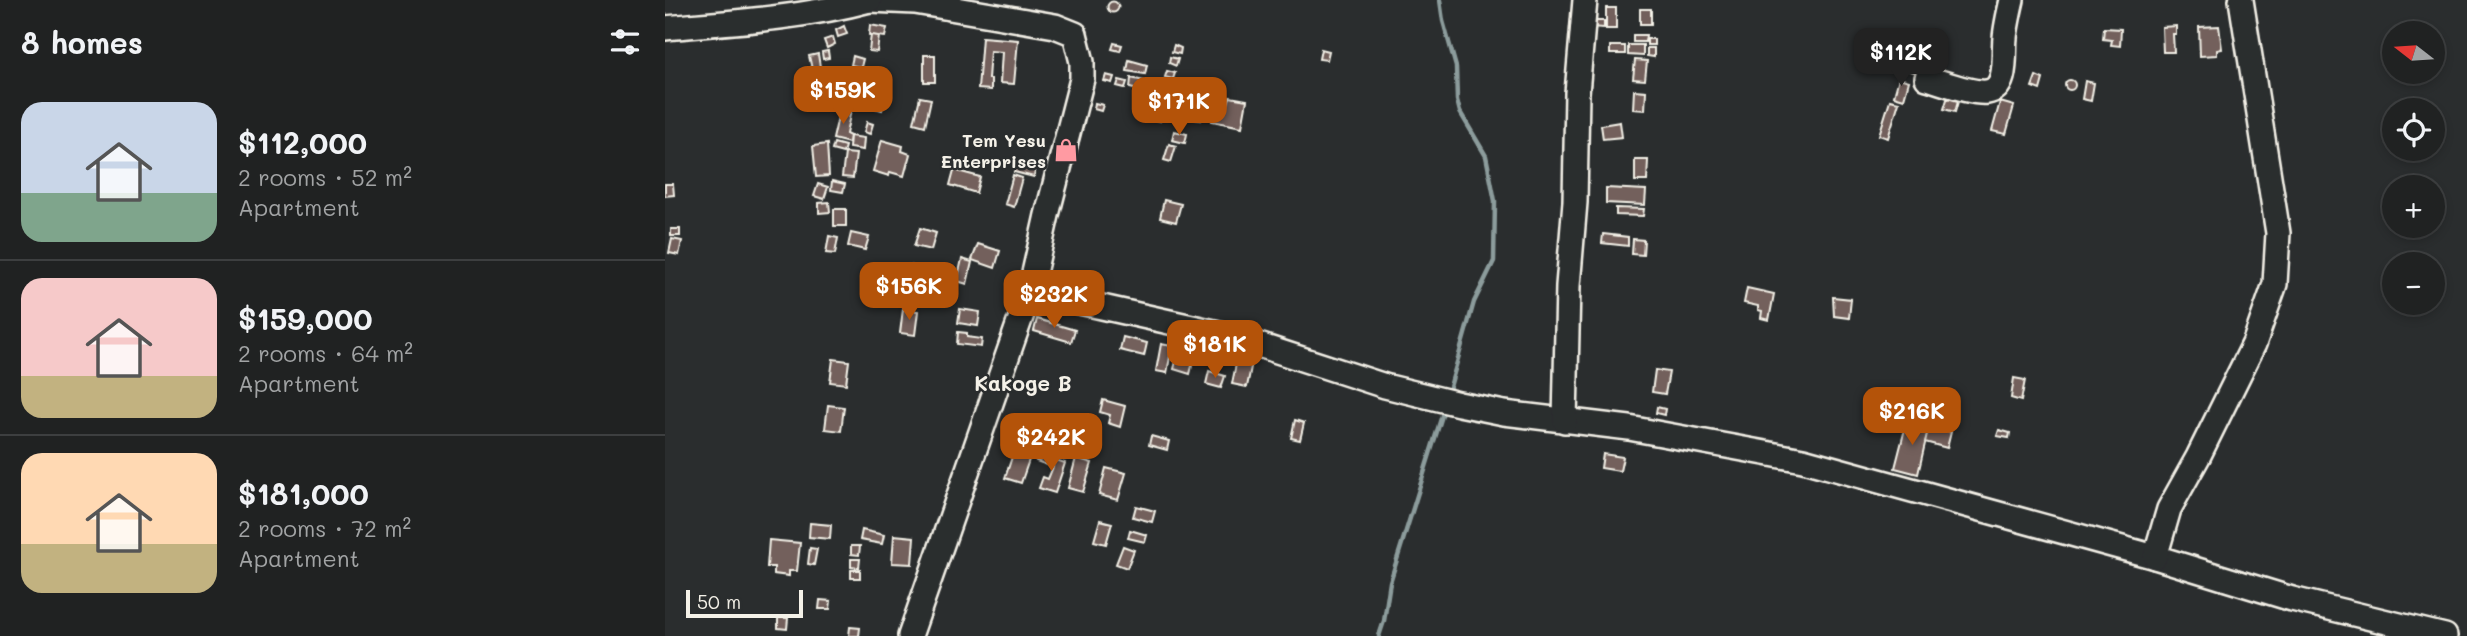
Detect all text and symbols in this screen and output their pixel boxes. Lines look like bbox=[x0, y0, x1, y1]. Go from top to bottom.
north arrow bbox=[2382, 21, 2445, 84]
map controls bbox=[2382, 21, 2445, 315]
text: 8 homes bbox=[21, 22, 143, 62]
icon: filters bbox=[606, 23, 644, 61]
pin: $112K bbox=[1852, 28, 1950, 88]
text: $112K bbox=[1870, 36, 1932, 66]
pin: $159K bbox=[794, 66, 892, 126]
text: $159K bbox=[810, 74, 876, 104]
pin: $171K bbox=[1130, 78, 1228, 137]
text: $171K bbox=[1148, 85, 1210, 115]
button: locate bbox=[2382, 98, 2445, 161]
text: $112,000 bbox=[238, 122, 367, 162]
place label: Tem Yesu Enterprises bbox=[940, 128, 1046, 173]
icon: home bbox=[77, 130, 161, 214]
shop icon: Tem Yesu Enterprises bbox=[1052, 136, 1080, 164]
text: 2 rooms · 52 m² bbox=[238, 162, 412, 192]
button: + bbox=[2382, 175, 2445, 238]
text: Apartment bbox=[238, 192, 360, 222]
button: − bbox=[2382, 252, 2445, 315]
pin: $156K bbox=[860, 262, 958, 322]
text: $156K bbox=[876, 270, 942, 300]
pin: $232K bbox=[1005, 270, 1103, 330]
text: $232K bbox=[1020, 278, 1088, 308]
text: $159,000 bbox=[238, 298, 372, 338]
icon: home bbox=[77, 306, 161, 390]
pin: $181K bbox=[1166, 320, 1264, 380]
text: $181K bbox=[1183, 328, 1247, 358]
text: 2 rooms · 64 m² bbox=[238, 338, 413, 368]
text: Apartment bbox=[238, 368, 360, 398]
district label: Kakoge B bbox=[974, 369, 1072, 396]
pin: $216K bbox=[1863, 388, 1961, 447]
text: $216K bbox=[1879, 395, 1945, 425]
pin: $242K bbox=[1002, 414, 1100, 473]
text: $242K bbox=[1016, 421, 1086, 451]
text: $181,000 bbox=[238, 473, 369, 513]
icon: home bbox=[77, 481, 161, 565]
text: 2 rooms · 72 m² bbox=[238, 513, 411, 543]
text: Apartment bbox=[238, 543, 360, 573]
scale bar bbox=[686, 587, 803, 619]
text: 50 m bbox=[697, 589, 741, 614]

